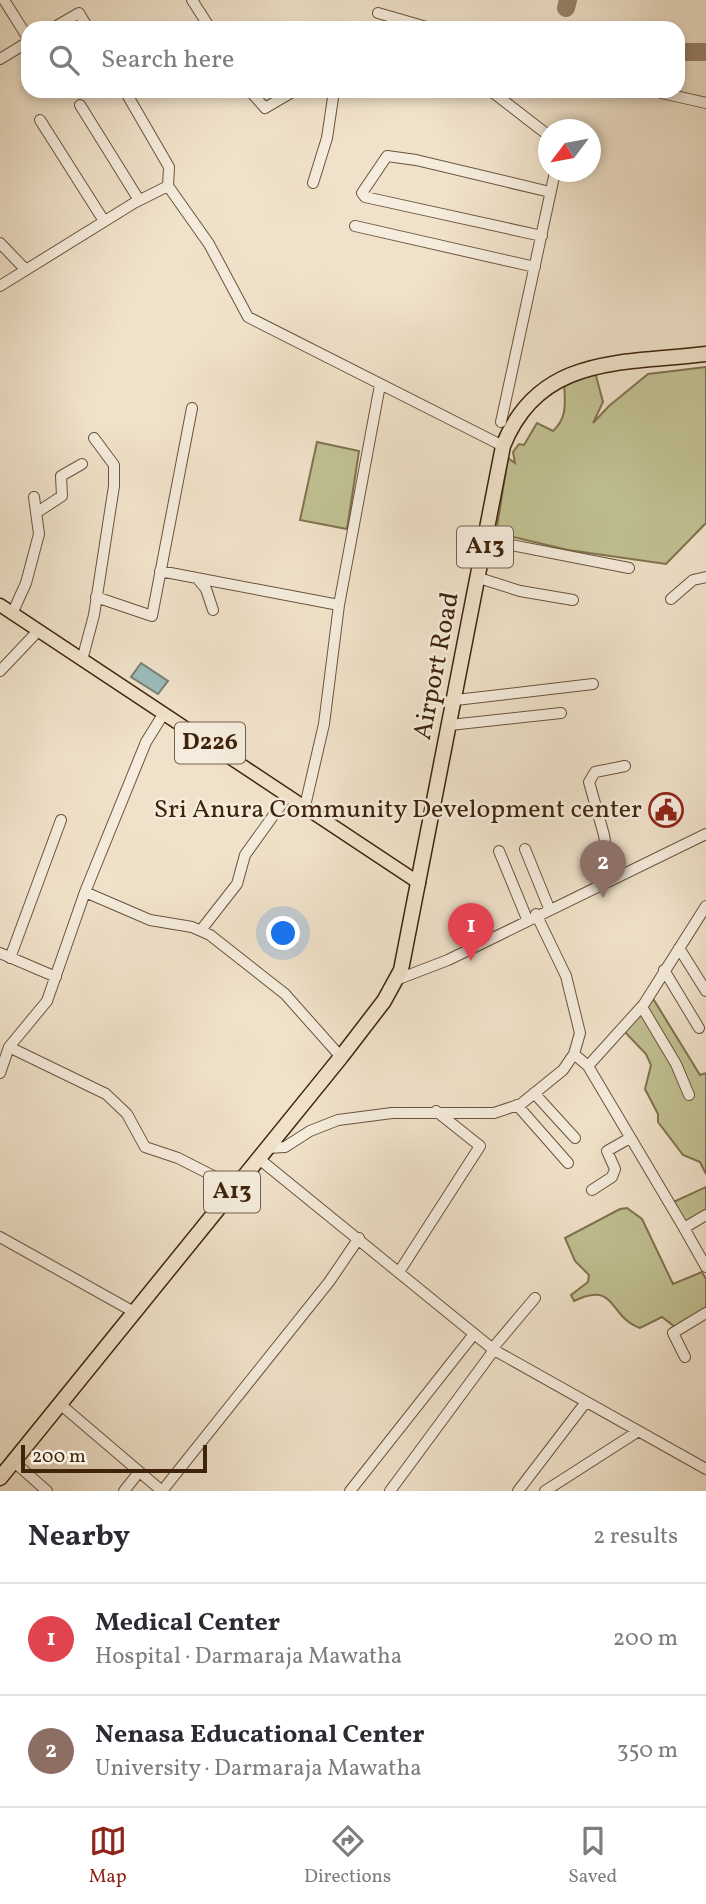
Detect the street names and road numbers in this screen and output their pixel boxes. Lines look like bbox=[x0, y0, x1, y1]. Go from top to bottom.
road number: A13 bbox=[457, 526, 513, 568]
street label: Airport Road bbox=[405, 589, 469, 743]
road number: D226 bbox=[175, 722, 245, 764]
road number: A13 bbox=[204, 1172, 260, 1212]

